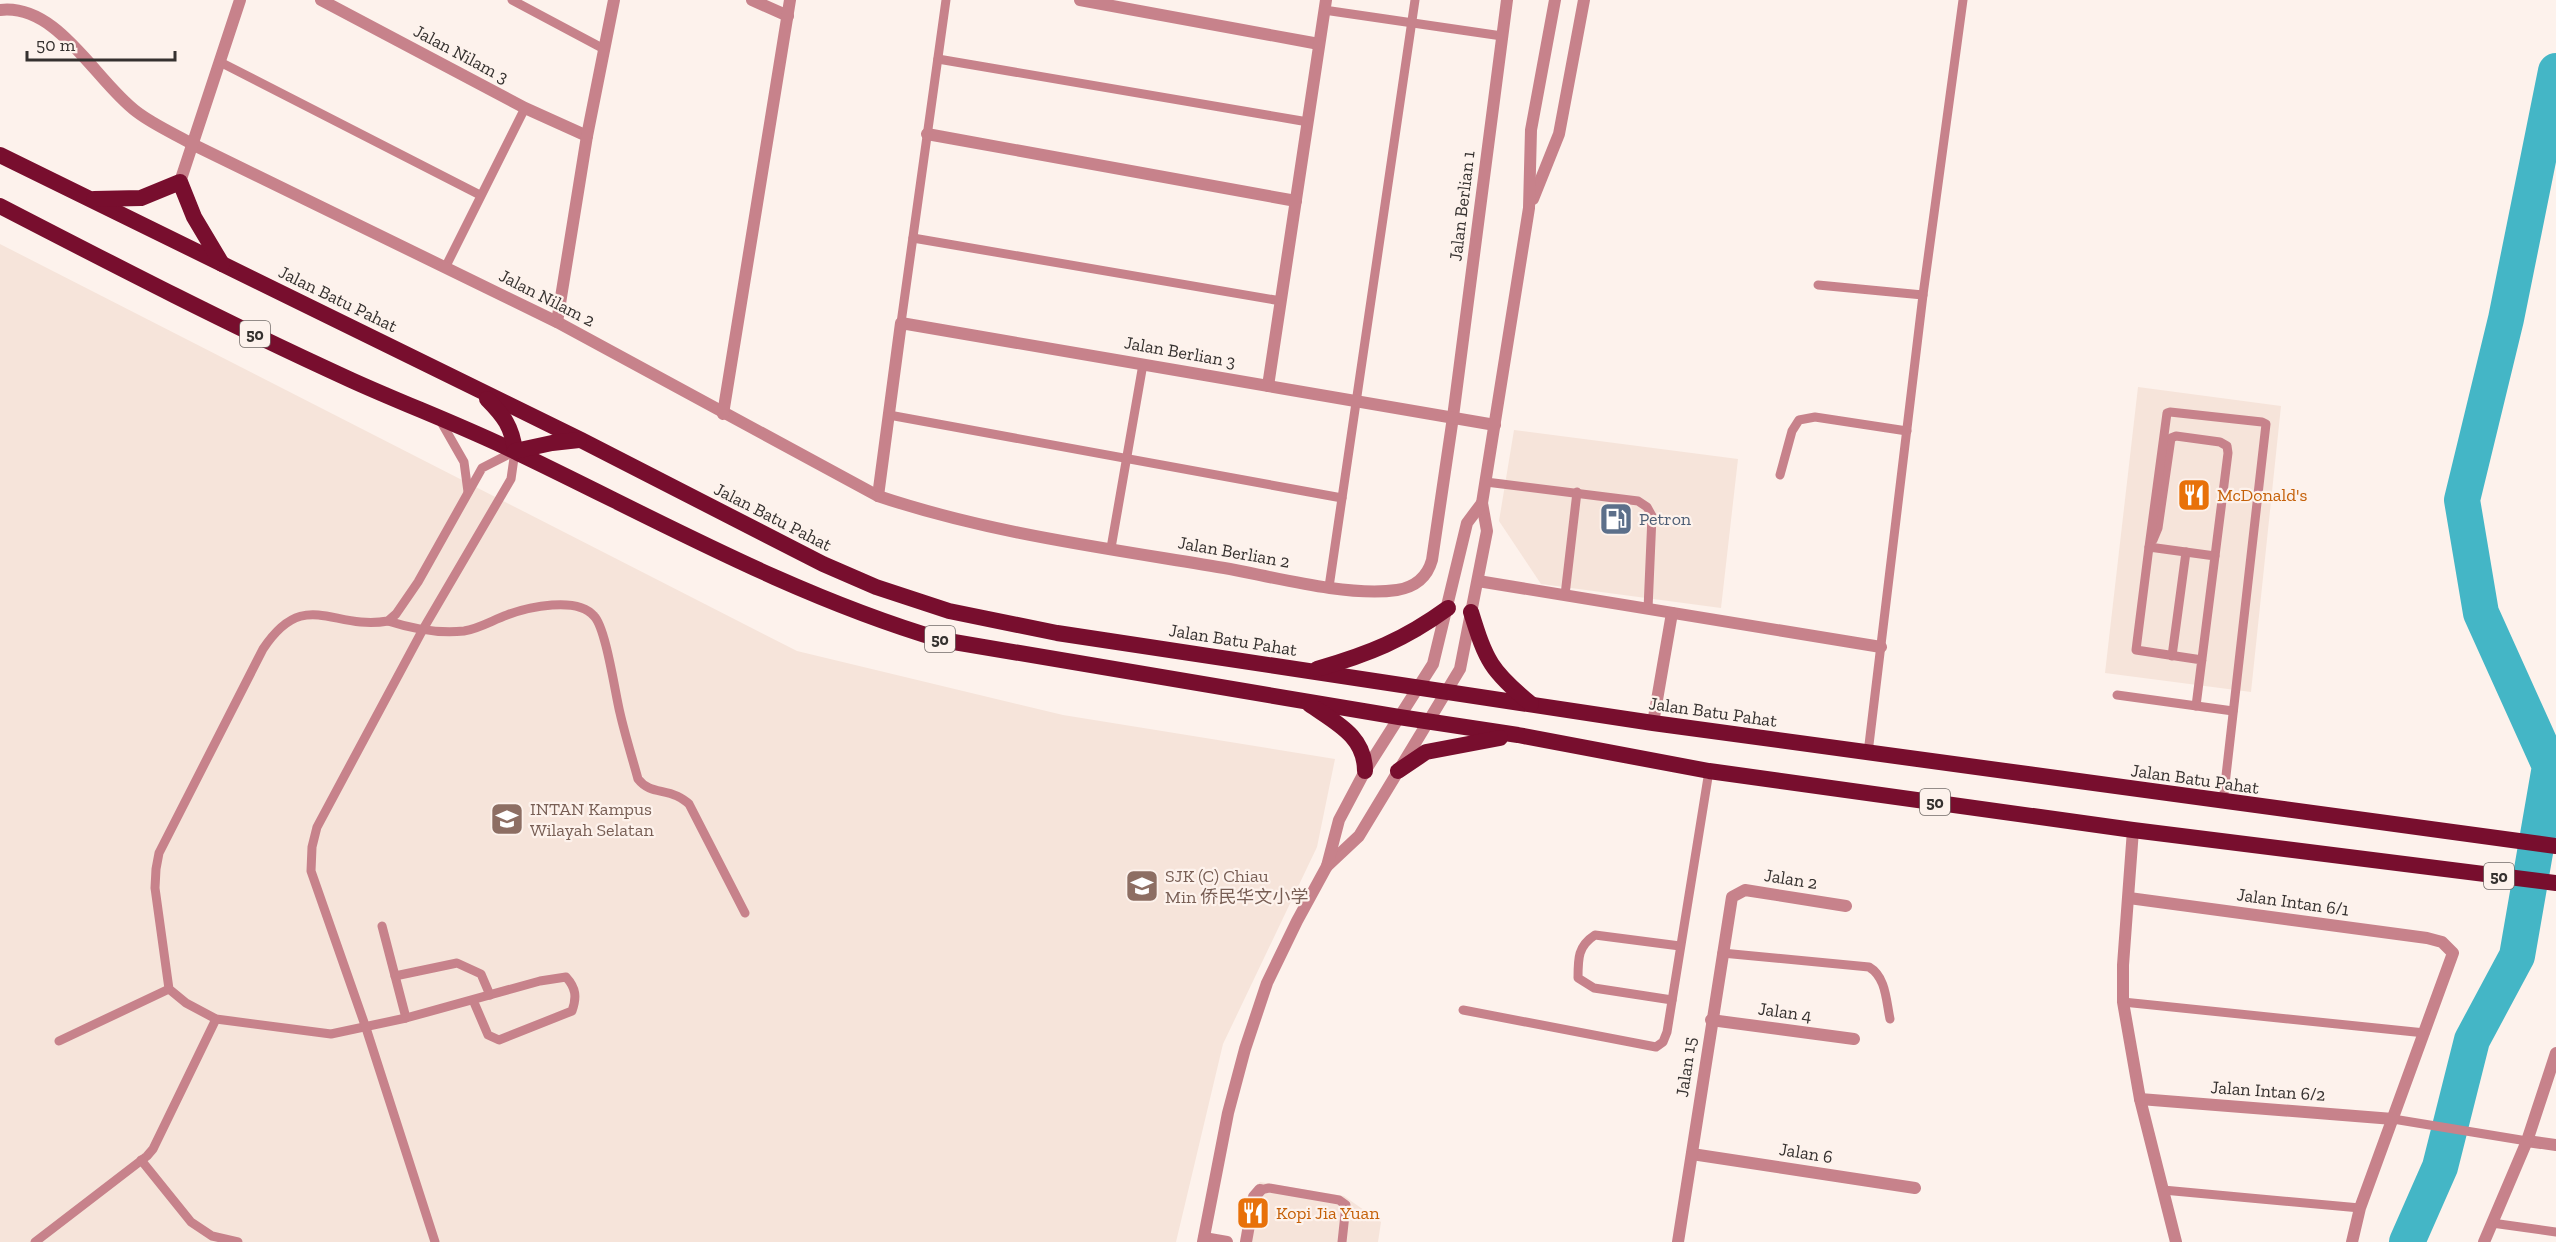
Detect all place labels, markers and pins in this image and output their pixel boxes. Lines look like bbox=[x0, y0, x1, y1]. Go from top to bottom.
restaurant icon: McDonald's bbox=[2176, 477, 2212, 513]
place label: McDonald's bbox=[2217, 484, 2307, 506]
fuel station icon: Petron bbox=[1598, 501, 1634, 537]
place label: Petron bbox=[1639, 508, 1692, 530]
place label: INTAN Kampus Wilayah Selatan bbox=[530, 798, 654, 841]
school or university icon: INTAN Kampus Wilayah Selatan bbox=[489, 801, 525, 837]
place label: SJK (C) Chiau Min 侨民华文小学 bbox=[1165, 865, 1308, 908]
school or university icon: SJK (C) Chiau Min 侨民华文小学 bbox=[1124, 868, 1160, 904]
restaurant icon: Kopi Jia Yuan bbox=[1235, 1195, 1271, 1231]
place label: Kopi Jia Yuan bbox=[1276, 1202, 1380, 1224]

